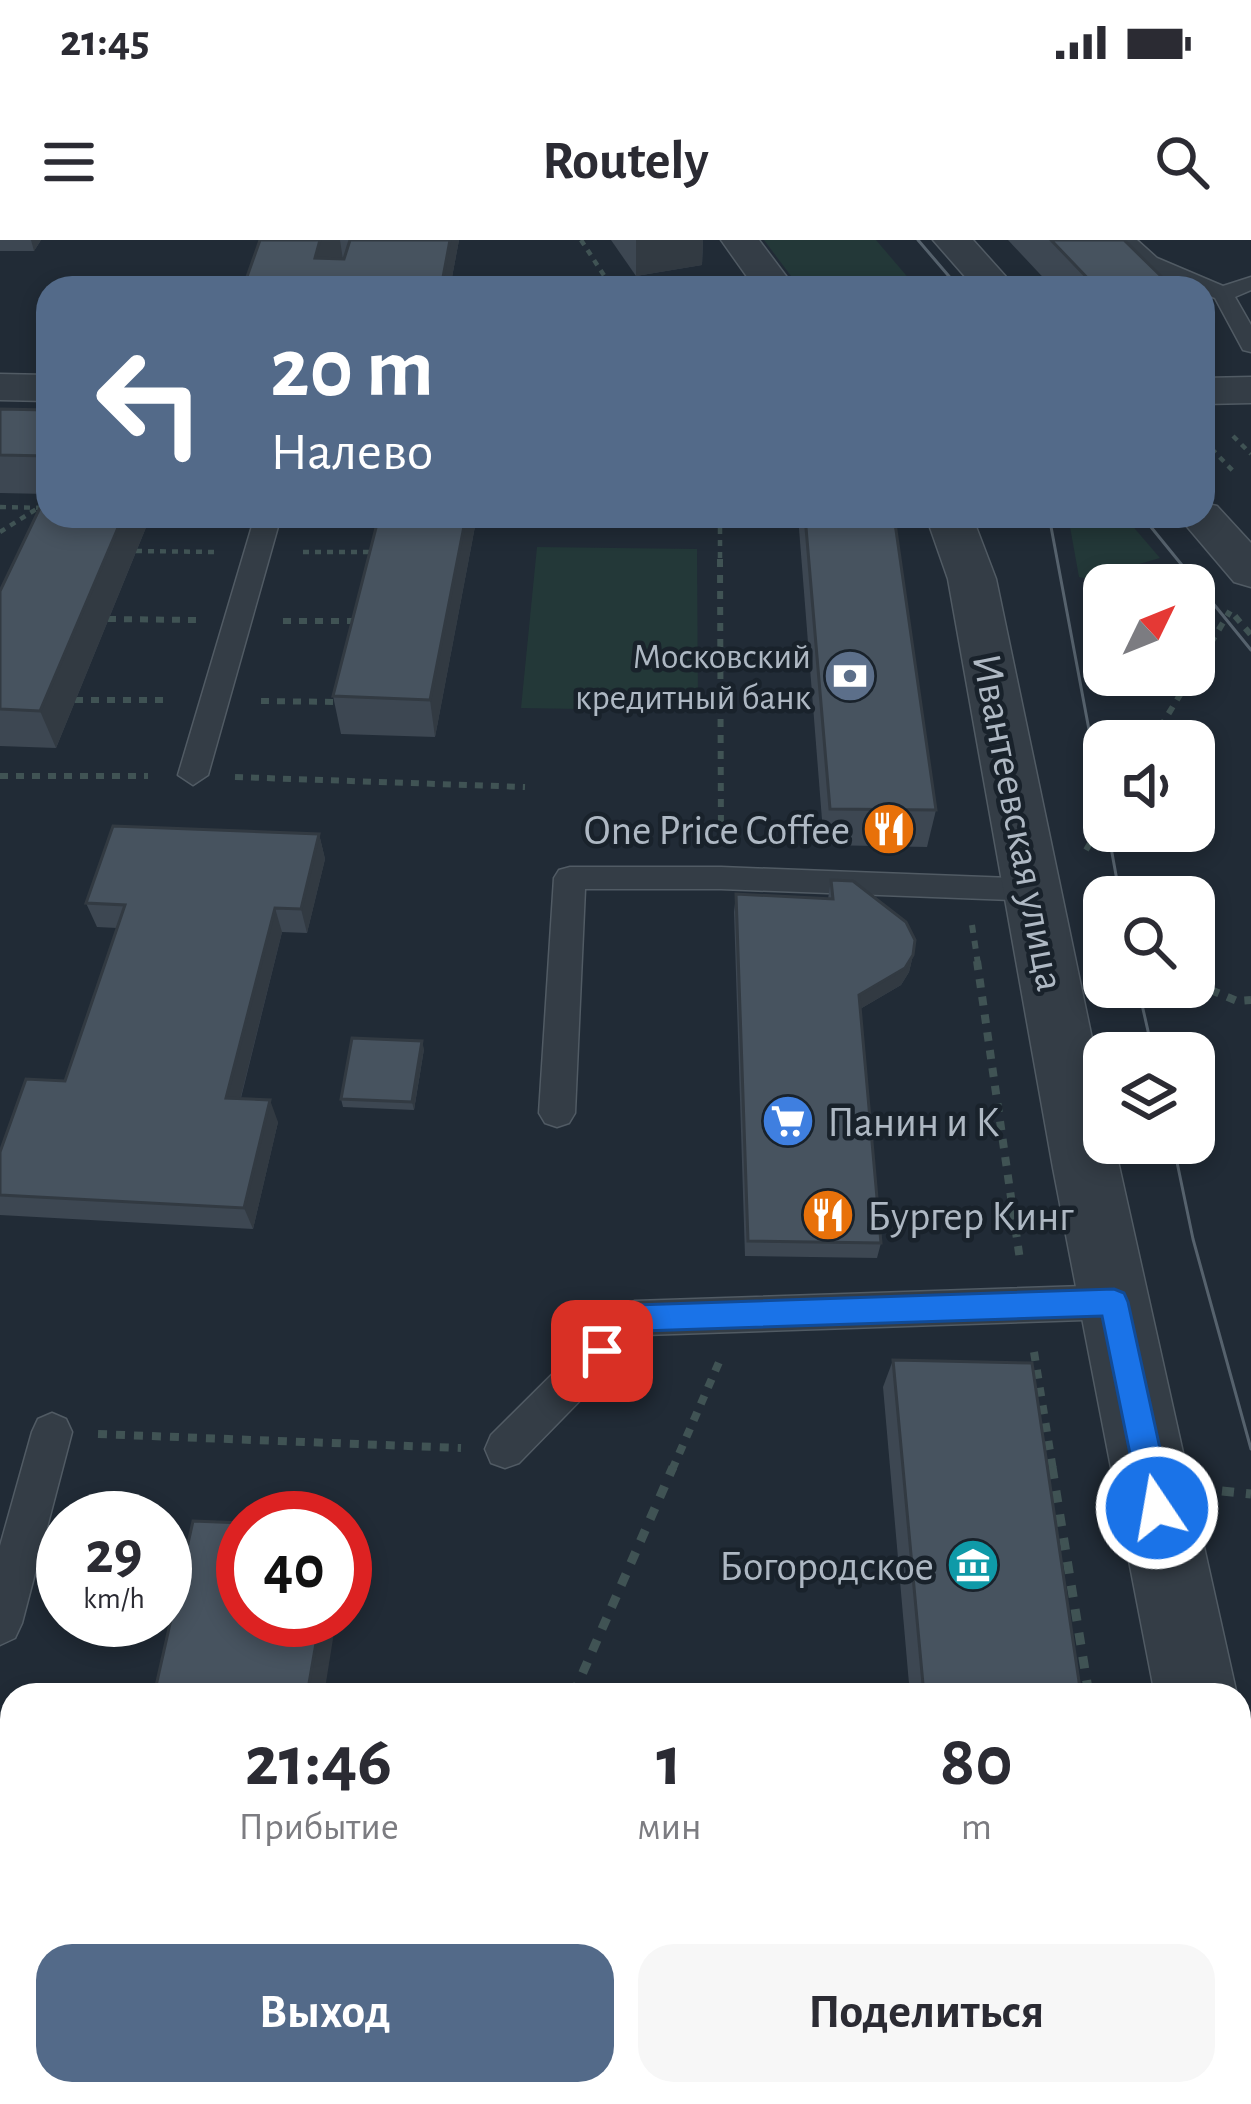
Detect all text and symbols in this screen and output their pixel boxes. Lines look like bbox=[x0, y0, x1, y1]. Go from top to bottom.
text: 21:45 bbox=[60, 19, 150, 64]
icon: menu bbox=[36, 129, 102, 195]
icon: search bbox=[1149, 129, 1215, 195]
text: Routely bbox=[542, 135, 709, 189]
icon: left bbox=[72, 324, 228, 480]
text: 20 m bbox=[270, 328, 434, 412]
text: Налево bbox=[270, 426, 433, 480]
north arrow bbox=[1083, 564, 1215, 696]
map controls bbox=[1083, 564, 1215, 1164]
place label: Московский кредитный банк bbox=[575, 639, 811, 716]
bank icon: Московский кредитный банк bbox=[822, 648, 878, 704]
street label: Ивантеевская улица bbox=[965, 650, 1071, 995]
button: sound bbox=[1083, 720, 1215, 852]
restaurant icon: One Price Coffee bbox=[861, 801, 917, 857]
place label: One Price Coffee bbox=[584, 810, 850, 852]
button: search bbox=[1083, 876, 1215, 1008]
button: layers bbox=[1083, 1032, 1215, 1164]
supermarket icon: Панин и К bbox=[760, 1093, 816, 1149]
place label: Панин и К bbox=[827, 1102, 1000, 1144]
restaurant icon: Бургер Кинг bbox=[800, 1187, 856, 1243]
place label: Бургер Кинг bbox=[867, 1196, 1074, 1238]
pin bbox=[551, 1300, 653, 1402]
icon: arrive bbox=[569, 1318, 635, 1384]
position arrow bbox=[1094, 1445, 1220, 1571]
speed limit sign: 40 bbox=[216, 1491, 372, 1647]
text: 29 bbox=[85, 1524, 143, 1584]
museum icon: Богородское bbox=[945, 1537, 1001, 1593]
place label: Богородское bbox=[719, 1546, 934, 1588]
text: km/h bbox=[83, 1584, 145, 1614]
text: 21:46 bbox=[245, 1726, 392, 1798]
text: 1 bbox=[656, 1726, 682, 1798]
text: 80 bbox=[940, 1726, 1013, 1798]
text: Прибытие bbox=[238, 1808, 399, 1847]
text: мин bbox=[637, 1808, 702, 1847]
text: m bbox=[961, 1808, 992, 1847]
button: Выход bbox=[36, 1944, 614, 2082]
button: Поделиться bbox=[638, 1944, 1215, 2082]

